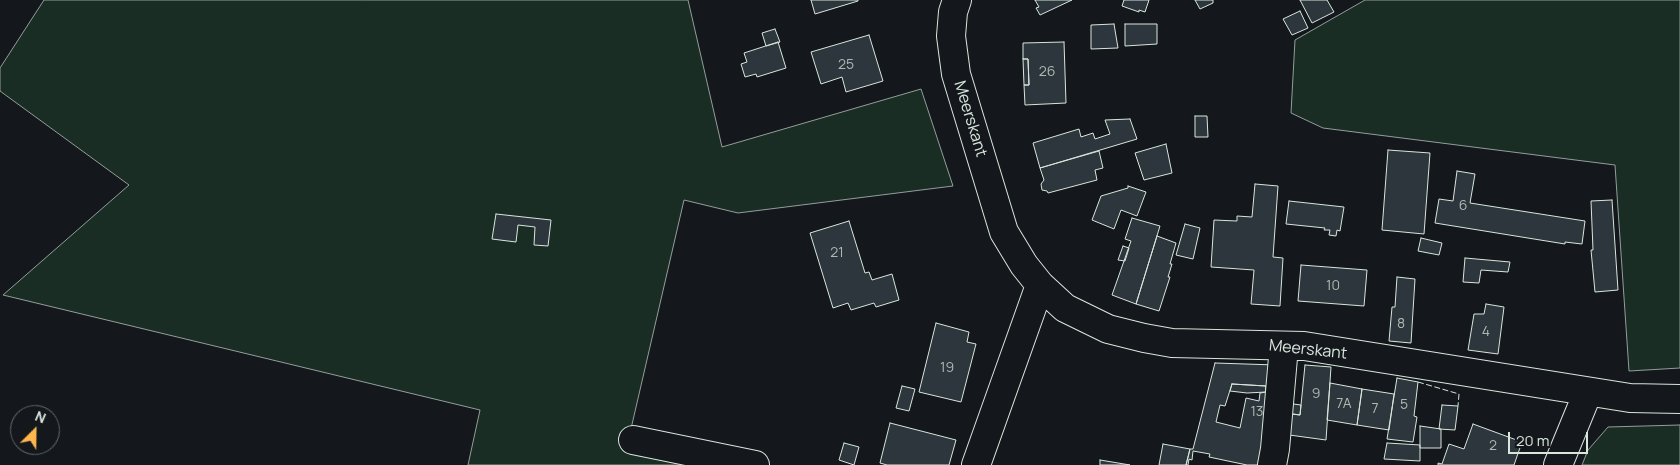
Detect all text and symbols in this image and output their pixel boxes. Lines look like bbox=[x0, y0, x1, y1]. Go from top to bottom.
house number: 25 bbox=[838, 57, 854, 73]
house number: 26 bbox=[1039, 64, 1055, 80]
street label: Meerskant bbox=[949, 79, 991, 159]
house number: 6 bbox=[1459, 198, 1467, 214]
house number: 21 bbox=[830, 245, 844, 261]
house number: 10 bbox=[1326, 278, 1340, 294]
house number: 8 bbox=[1397, 316, 1405, 332]
house number: 4 bbox=[1482, 324, 1490, 340]
street label: Meerskant bbox=[1268, 336, 1348, 364]
house number: 19 bbox=[940, 360, 954, 376]
house number: 9 bbox=[1312, 386, 1320, 402]
house number: 7A bbox=[1336, 396, 1352, 412]
house number: 5 bbox=[1400, 397, 1408, 413]
house number: 7 bbox=[1371, 401, 1379, 417]
house number: 13 bbox=[1250, 404, 1264, 420]
north arrow bbox=[10, 405, 60, 455]
text: N bbox=[32, 406, 49, 427]
scale bar bbox=[1510, 422, 1590, 454]
text: 20 m bbox=[1516, 430, 1549, 451]
house number: 2 bbox=[1489, 438, 1497, 454]

